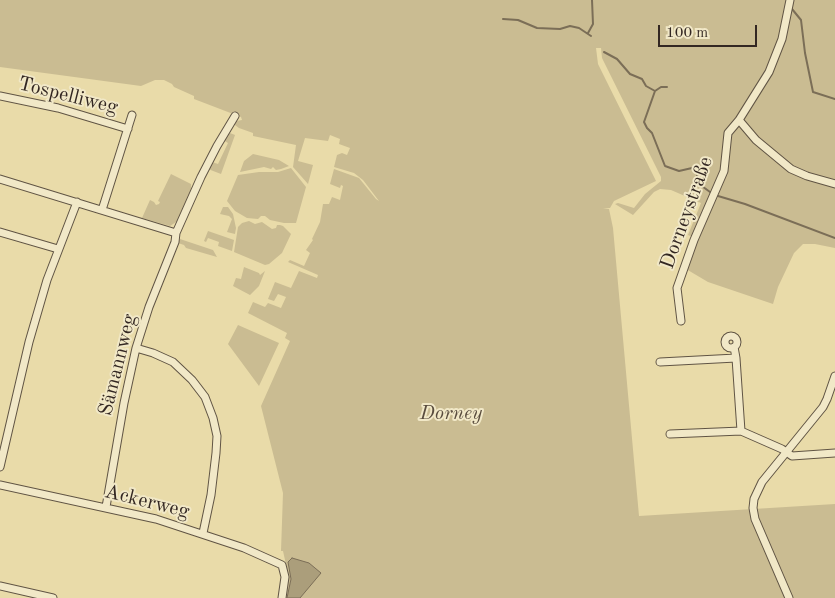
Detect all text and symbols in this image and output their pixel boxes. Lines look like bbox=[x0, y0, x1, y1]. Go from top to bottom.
scale bar bbox=[660, 15, 759, 47]
text: 100 m bbox=[666, 26, 708, 41]
street label: Tospelliweg bbox=[16, 72, 120, 120]
street label: Dorneystraße bbox=[656, 154, 718, 272]
street label: Sämannweg bbox=[94, 312, 142, 418]
park label: Dorney bbox=[420, 402, 482, 426]
street label: Ackerweg bbox=[102, 480, 192, 524]

